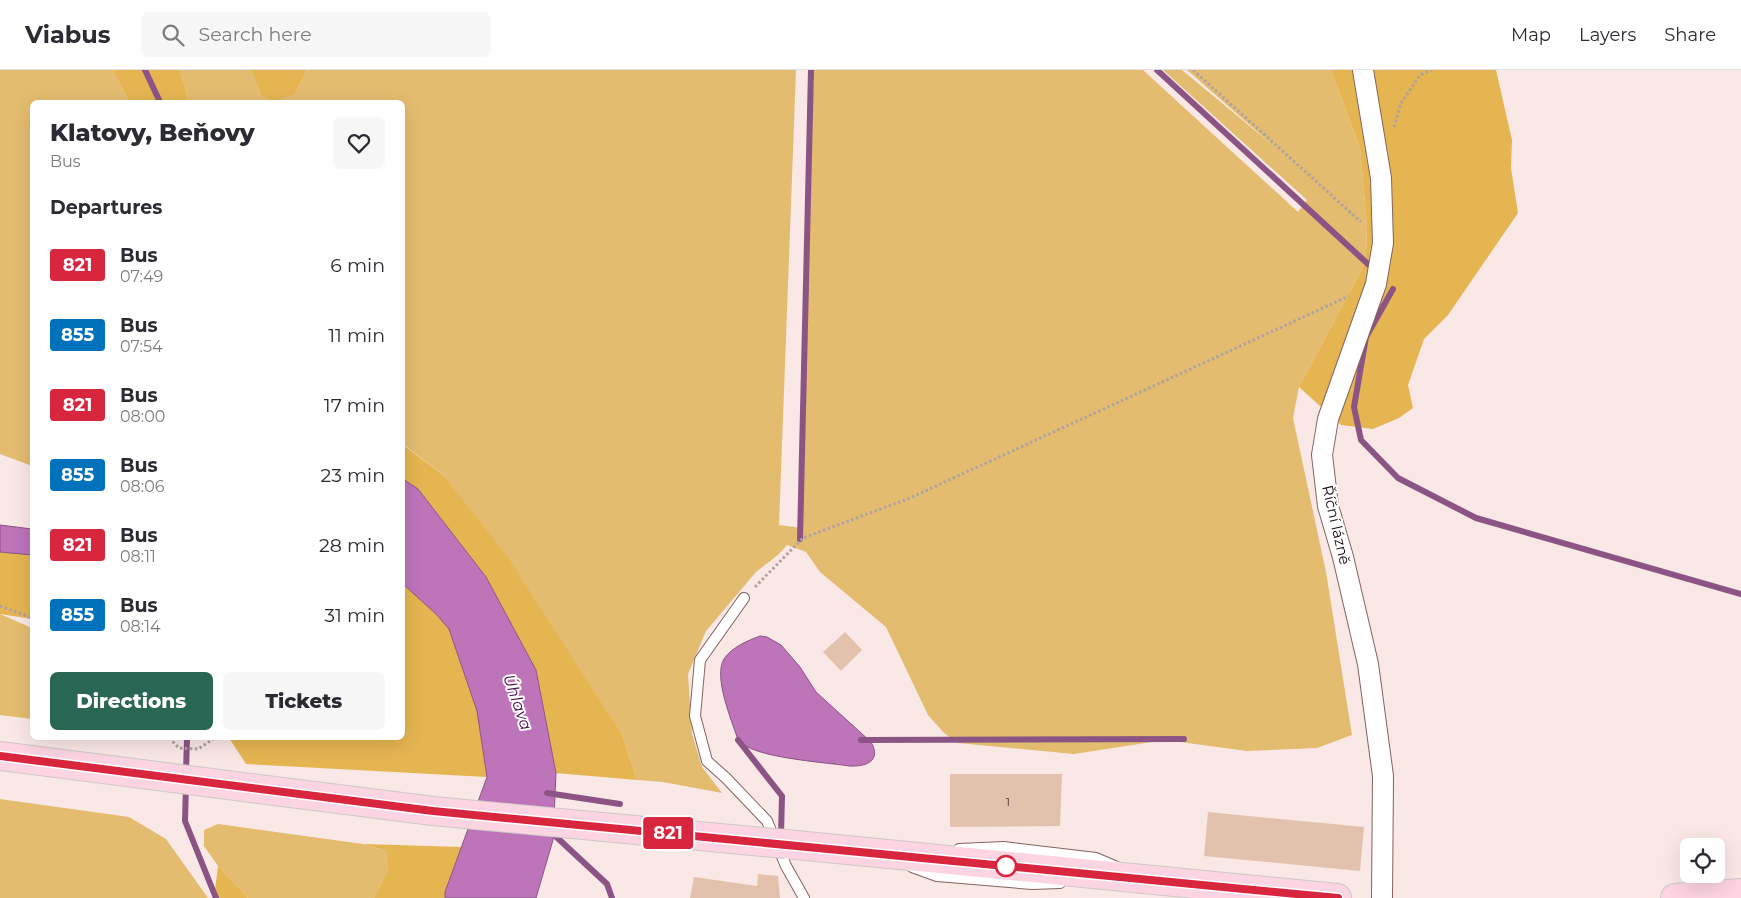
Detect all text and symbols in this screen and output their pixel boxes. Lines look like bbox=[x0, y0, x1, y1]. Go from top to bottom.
search box bbox=[141, 12, 491, 57]
text: Viabus bbox=[25, 20, 111, 49]
icon: search bbox=[159, 21, 187, 49]
text: Search here bbox=[199, 23, 312, 46]
text: Map bbox=[1511, 24, 1551, 46]
text: Layers bbox=[1579, 24, 1636, 46]
text: Share bbox=[1664, 24, 1716, 46]
button: heart bbox=[333, 117, 385, 169]
text: Klatovy, Beňovy bbox=[50, 118, 255, 147]
text: Bus bbox=[50, 152, 81, 171]
text: Departures bbox=[50, 196, 162, 219]
text: Bus bbox=[120, 244, 158, 267]
text: 821 bbox=[63, 254, 92, 276]
text: 6 min bbox=[330, 254, 385, 277]
text: 07:49 bbox=[120, 267, 163, 286]
text: Bus bbox=[120, 314, 158, 337]
text: 855 bbox=[61, 324, 94, 346]
text: 11 min bbox=[328, 324, 385, 347]
text: 07:54 bbox=[120, 337, 163, 356]
text: Bus bbox=[120, 384, 158, 407]
text: 821 bbox=[63, 394, 92, 416]
text: 17 min bbox=[324, 394, 385, 417]
text: 08:00 bbox=[120, 407, 165, 426]
text: Bus bbox=[120, 454, 158, 477]
text: 855 bbox=[61, 464, 94, 486]
text: 23 min bbox=[320, 464, 385, 487]
text: 08:06 bbox=[120, 477, 165, 496]
street label: Říční lázně bbox=[1318, 483, 1355, 567]
text: Bus bbox=[120, 524, 158, 547]
text: 821 bbox=[63, 534, 92, 556]
text: 28 min bbox=[319, 534, 385, 557]
text: 08:11 bbox=[120, 547, 156, 566]
text: Bus bbox=[120, 594, 158, 617]
text: 855 bbox=[61, 604, 94, 626]
text: 31 min bbox=[324, 604, 385, 627]
text: 08:14 bbox=[120, 617, 161, 636]
button: Directions bbox=[50, 672, 213, 730]
button: Tickets bbox=[223, 672, 385, 730]
water label: Úhlava bbox=[499, 672, 536, 733]
house number: 1 bbox=[1006, 794, 1010, 809]
line badge: 821 bbox=[639, 817, 697, 849]
text: 821 bbox=[653, 822, 683, 844]
map controls bbox=[1680, 838, 1725, 883]
button: locate bbox=[1680, 838, 1725, 883]
unlabelled marker bbox=[995, 855, 1017, 877]

